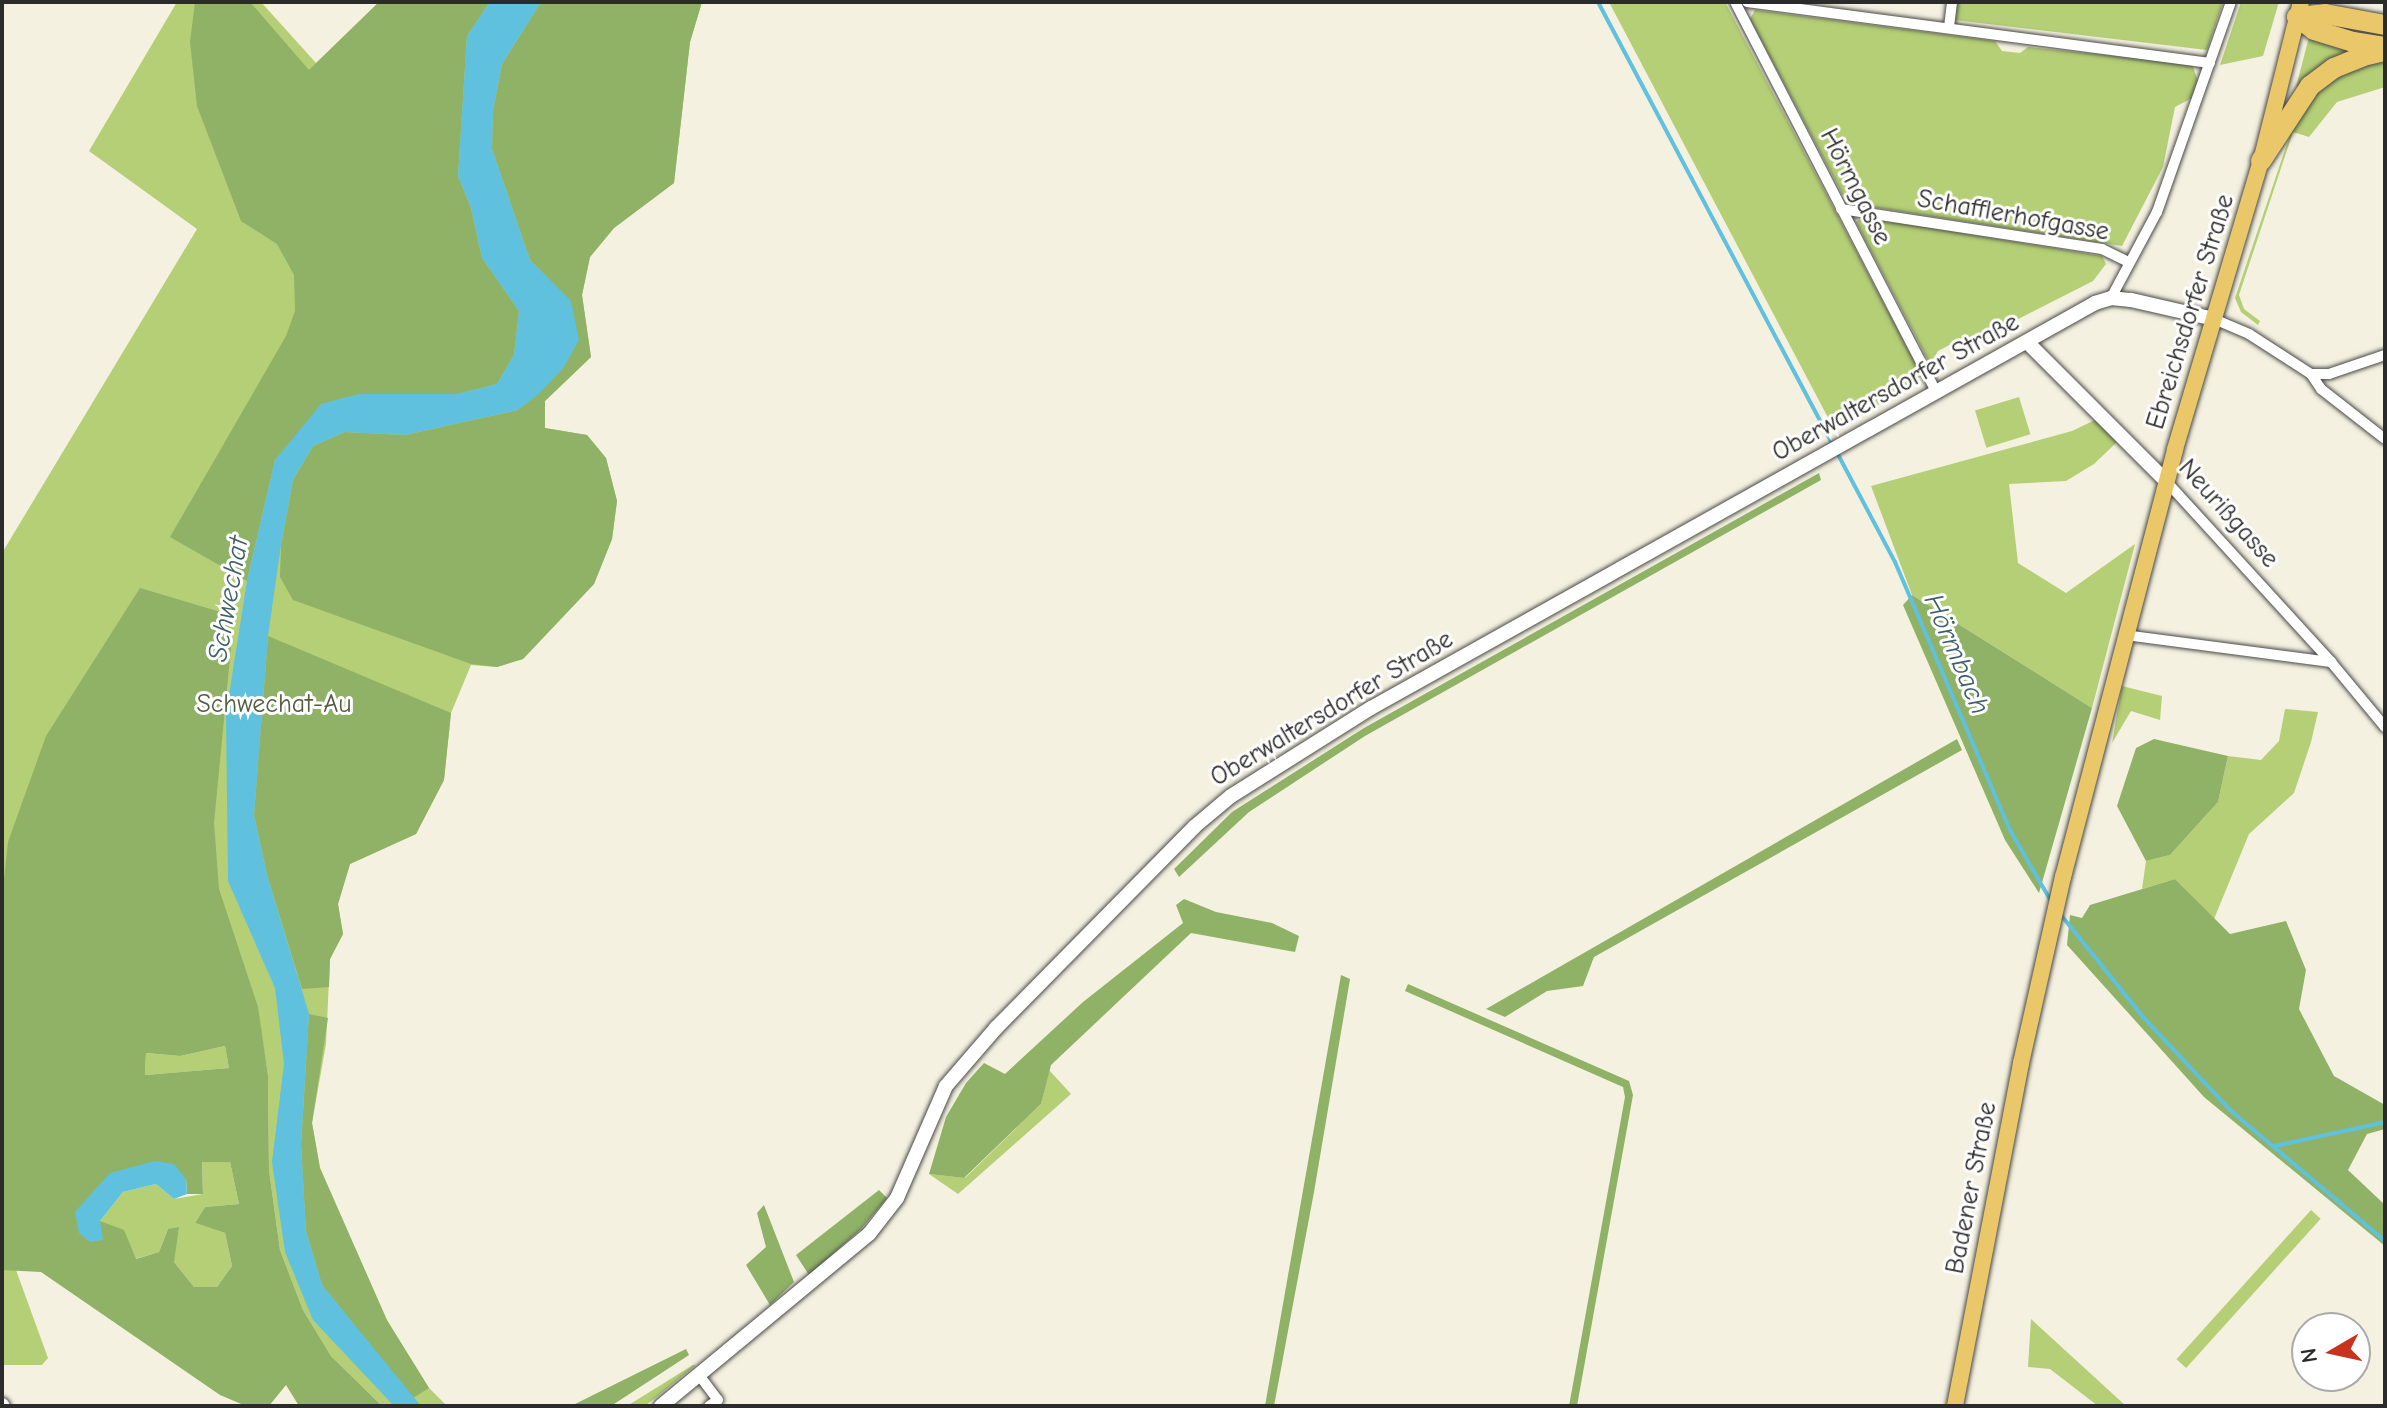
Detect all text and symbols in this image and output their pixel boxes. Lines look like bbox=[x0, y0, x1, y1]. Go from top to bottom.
street label: Hörmgasse bbox=[1812, 124, 1898, 250]
street label: Schafflerhofgasse bbox=[1915, 184, 2111, 248]
street label: Ebreichsdorfer Straße bbox=[2140, 191, 2242, 433]
street label: Oberwaltersdorfer Straße bbox=[1767, 307, 2025, 469]
street label: Neurißgasse bbox=[2171, 453, 2285, 575]
water label: Schwechat bbox=[200, 534, 256, 664]
water label: Hörmbach bbox=[1917, 589, 1997, 719]
street label: Oberwaltersdorfer Straße bbox=[1205, 624, 1459, 794]
park label: Schwechat-Au bbox=[196, 689, 352, 721]
street label: Badener Straße bbox=[1940, 1099, 2004, 1277]
north arrow bbox=[2291, 1312, 2371, 1392]
text: N bbox=[2295, 1346, 2323, 1365]

